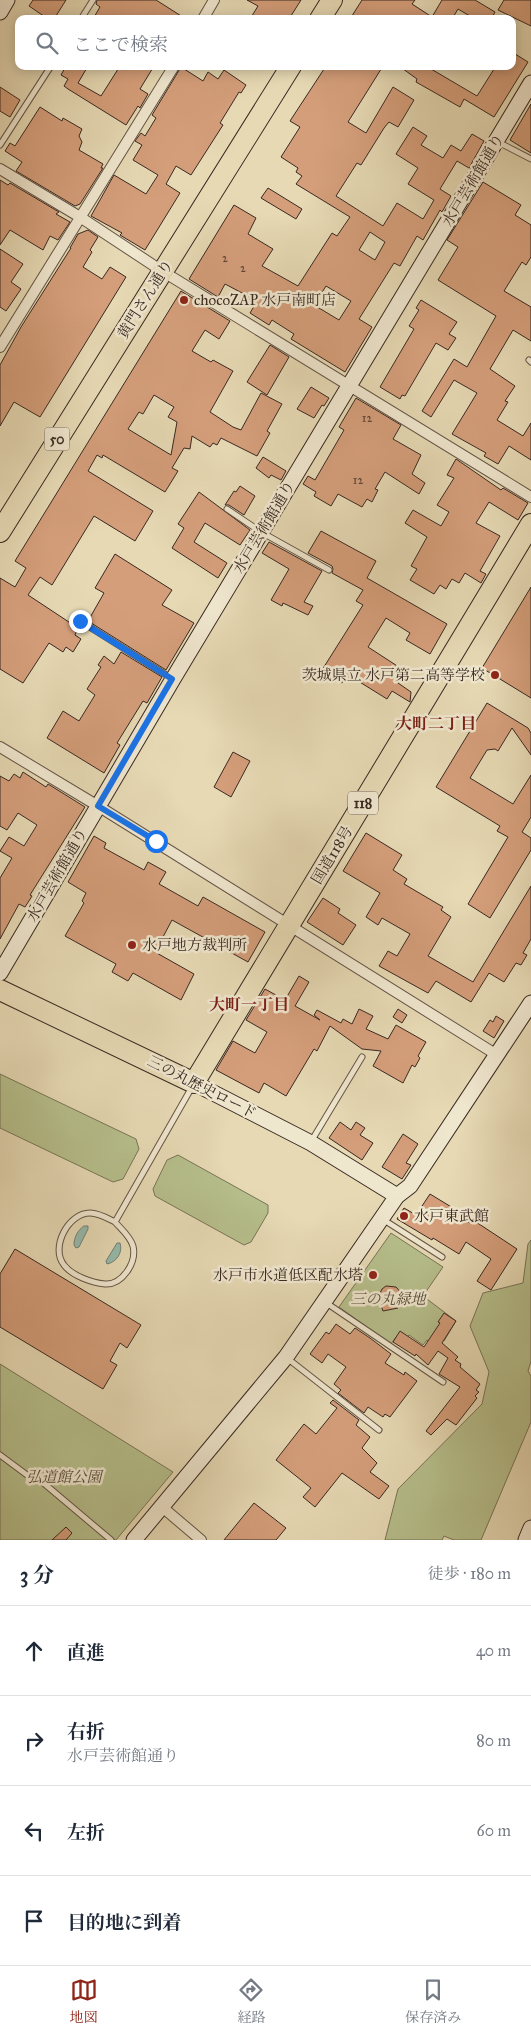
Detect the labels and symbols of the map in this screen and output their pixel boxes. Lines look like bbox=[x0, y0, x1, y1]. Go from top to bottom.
street label: 水戸芸術館通り bbox=[438, 130, 508, 230]
house number: 2 bbox=[222, 251, 228, 265]
street label: 黄門さん通り bbox=[114, 256, 176, 342]
house number: 2 bbox=[240, 261, 246, 275]
place label: chocoZAP 水戸南町店 bbox=[194, 291, 336, 309]
marker: chocoZAP 水戸南町店 bbox=[178, 294, 190, 306]
house number: 12 bbox=[362, 411, 372, 425]
road number: 50 bbox=[44, 428, 70, 450]
house number: 12 bbox=[353, 473, 363, 487]
street label: 水戸芸術館通り bbox=[229, 477, 299, 577]
route end bbox=[69, 610, 92, 633]
place label: 茨城県立 水戸第二高等学校 bbox=[302, 666, 485, 684]
marker: 茨城県立 水戸第二高等学校 bbox=[489, 669, 501, 681]
district label: 大町二丁目 bbox=[396, 714, 476, 733]
road number: 118 bbox=[348, 791, 378, 814]
street label: 国道118号 bbox=[308, 823, 356, 887]
street label: 水戸芸術館通り bbox=[23, 825, 91, 925]
route start bbox=[145, 830, 168, 853]
place label: 水戸地方裁判所 bbox=[142, 936, 247, 954]
marker: 水戸地方裁判所 bbox=[126, 939, 138, 951]
district label: 大町一丁目 bbox=[209, 995, 289, 1014]
street label: 三の丸歴史ロード bbox=[144, 1052, 260, 1122]
place label: 水戸東武館 bbox=[414, 1207, 489, 1225]
marker: 水戸東武館 bbox=[398, 1210, 410, 1222]
place label: 水戸市水道低区配水塔 bbox=[213, 1266, 363, 1284]
marker: 水戸市水道低区配水塔 bbox=[367, 1269, 379, 1281]
park label: 三の丸緑地 bbox=[350, 1290, 427, 1308]
park label: 弘道館公園 bbox=[26, 1468, 104, 1486]

